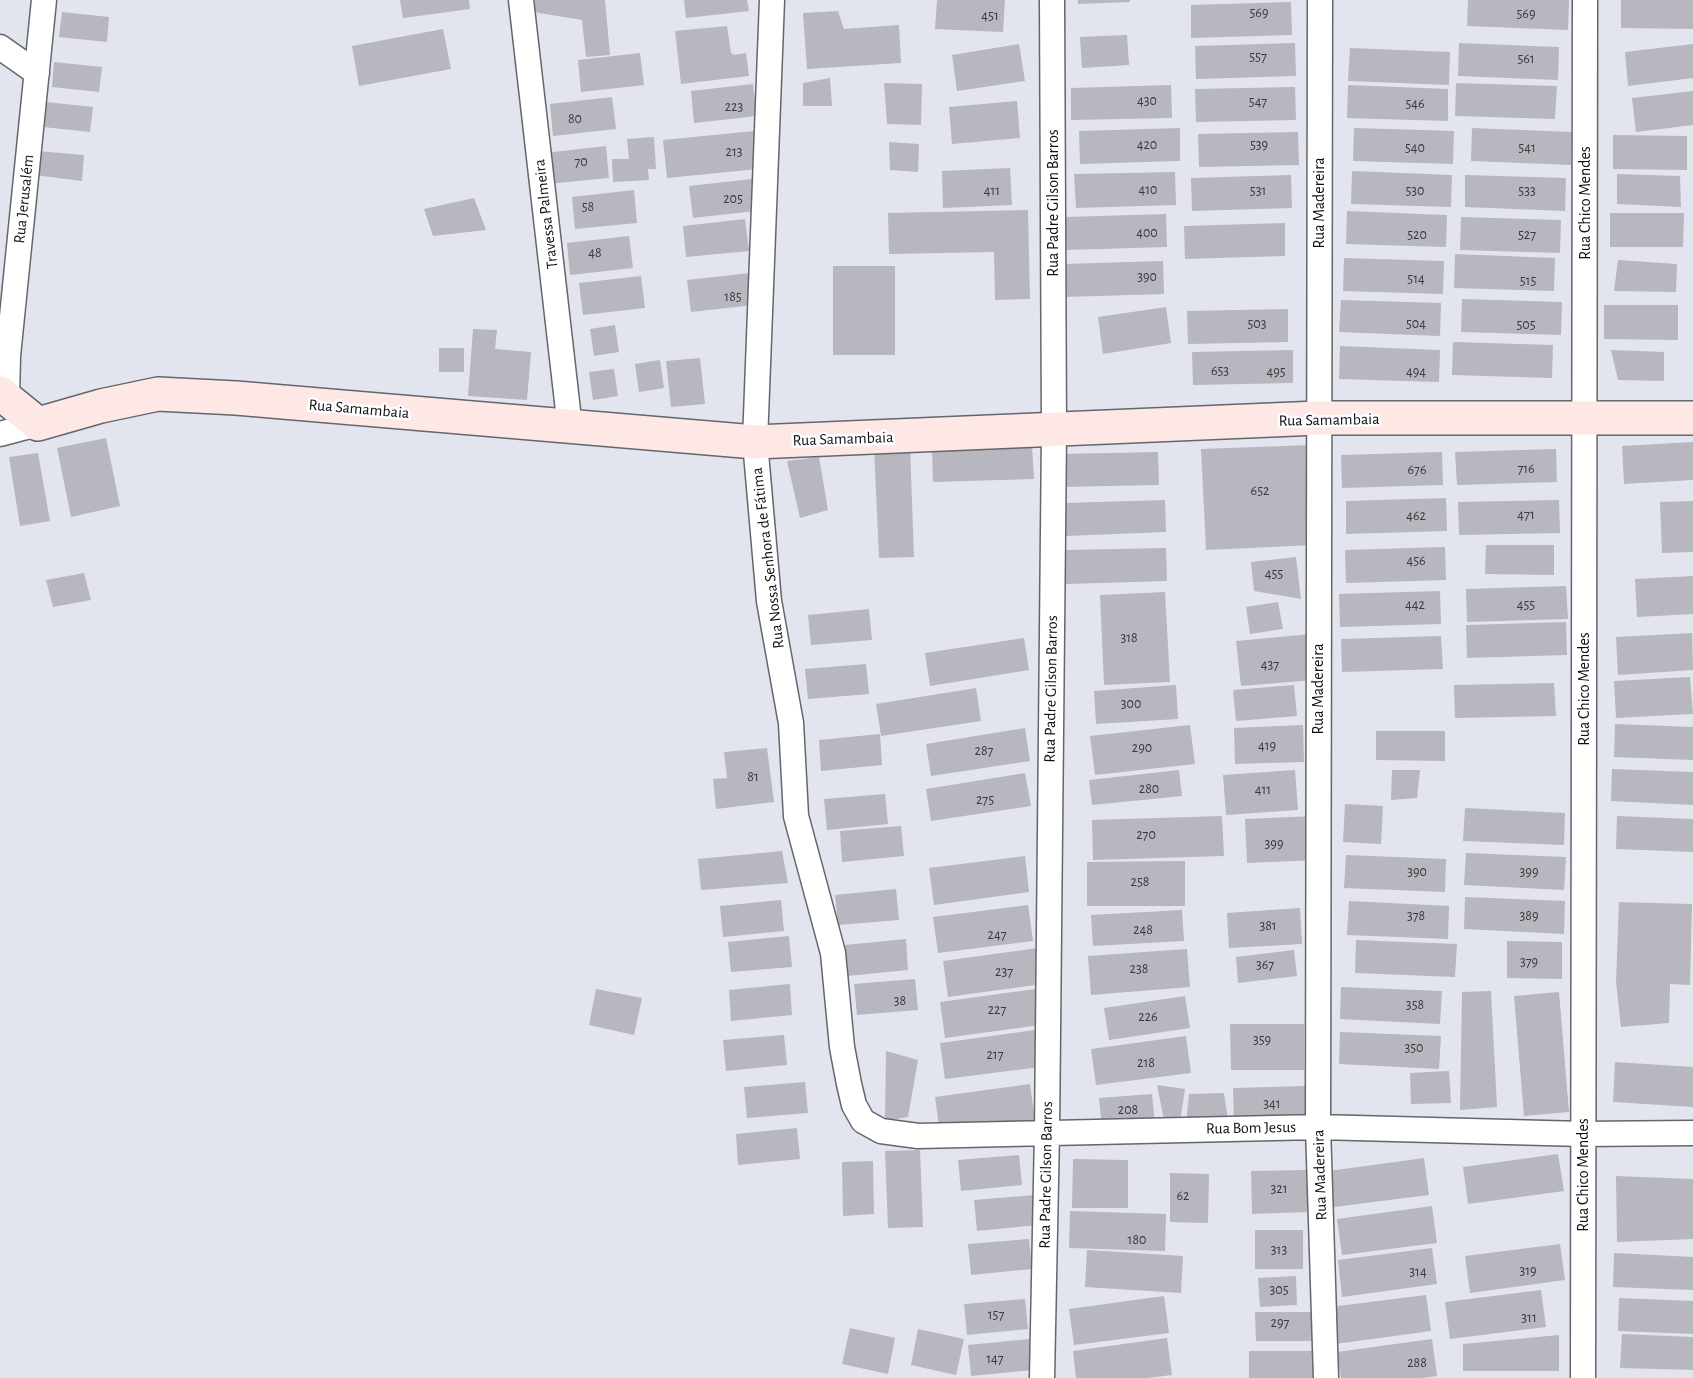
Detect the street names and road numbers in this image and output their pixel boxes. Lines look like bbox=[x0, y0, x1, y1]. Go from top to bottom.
street label: Rua Padre Gilson Barros bbox=[1043, 129, 1063, 277]
street label: Rua Chico Mendes bbox=[1575, 146, 1595, 260]
street label: Rua Jerusalém bbox=[10, 153, 38, 245]
street label: Rua Madereira bbox=[1309, 157, 1329, 249]
street label: Travessa Palmeira bbox=[530, 158, 562, 270]
street label: Rua Samambaia bbox=[308, 395, 410, 423]
street label: Rua Samambaia bbox=[1278, 410, 1380, 430]
street label: Rua Samambaia bbox=[792, 428, 894, 450]
street label: Rua Nossa Senhora de Fátima bbox=[747, 466, 789, 650]
street label: Rua Padre Gilson Barros bbox=[1040, 615, 1062, 763]
street label: Rua Chico Mendes bbox=[1574, 632, 1594, 746]
street label: Rua Madereira bbox=[1308, 643, 1328, 735]
street label: Rua Padre Gilson Barros bbox=[1035, 1101, 1057, 1249]
street label: Rua Bom Jesus bbox=[1206, 1118, 1296, 1138]
street label: Rua Chico Mendes bbox=[1573, 1118, 1593, 1232]
street label: Rua Madereira bbox=[1309, 1129, 1331, 1221]

